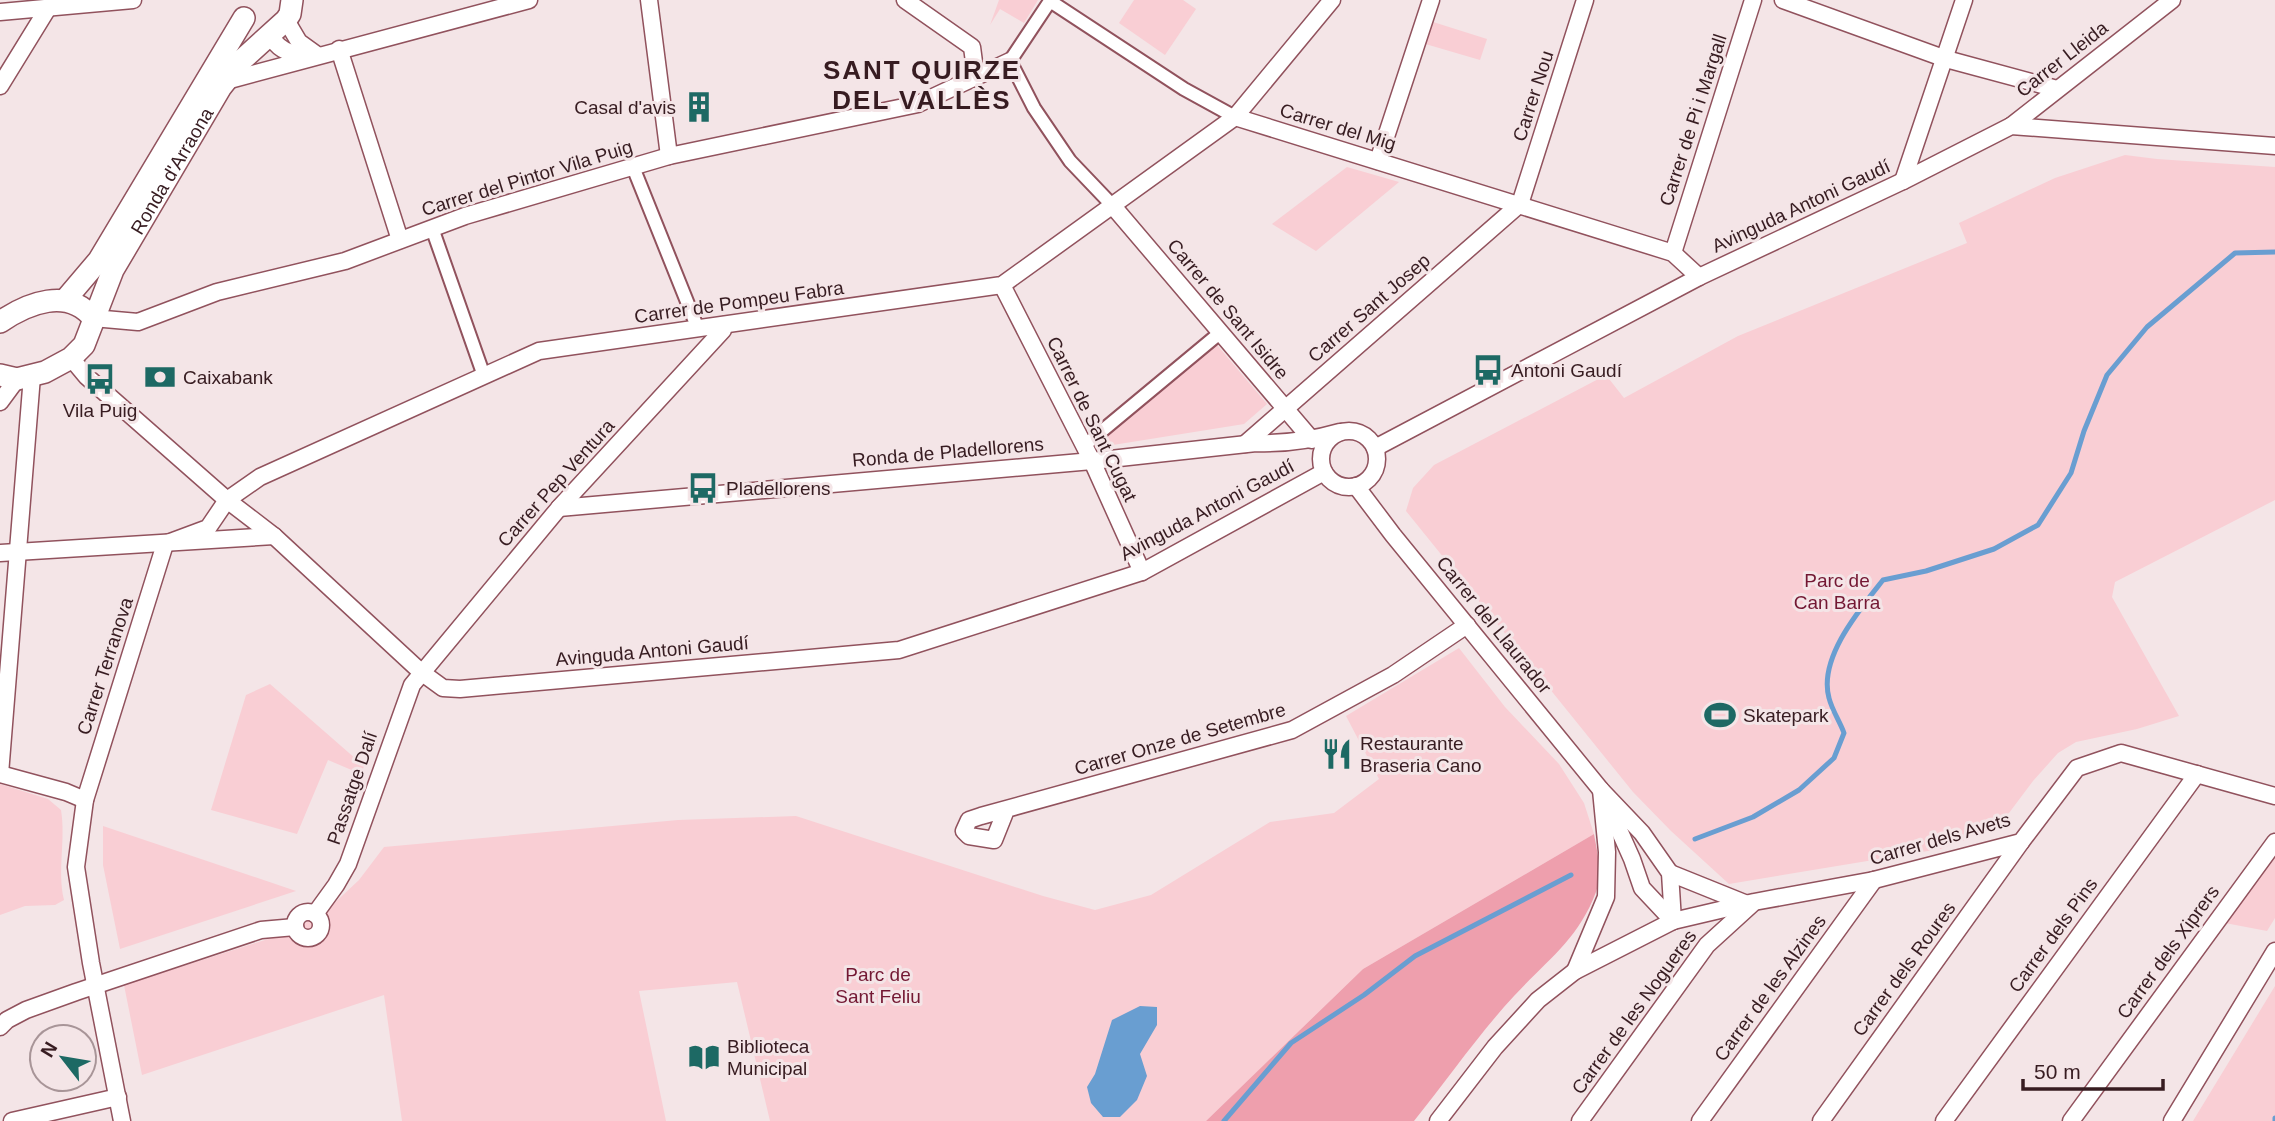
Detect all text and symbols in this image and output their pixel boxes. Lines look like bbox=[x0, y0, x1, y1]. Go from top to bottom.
street label: Carrer Lleida bbox=[2012, 17, 2112, 101]
street label: Carrer de Pi i Margall bbox=[1655, 31, 1731, 209]
street label: Carrer Nou bbox=[1508, 48, 1558, 144]
district label: SANT QUIRZE DEL VALLÈS bbox=[823, 55, 1021, 115]
building icon: Casal d'avis bbox=[682, 90, 716, 124]
place label: Casal d'avis bbox=[574, 97, 676, 118]
street label: Carrer del Mig bbox=[1277, 99, 1399, 155]
street label: Ronda d'Arraona bbox=[126, 103, 217, 238]
street label: Carrer del Pintor Vila Puig bbox=[419, 136, 635, 220]
street label: Avinguda Antoni Gaudí bbox=[1709, 155, 1894, 257]
street label: Carrer de Sant Isidre bbox=[1163, 235, 1293, 383]
street label: Carrer Sant Josep bbox=[1304, 249, 1434, 367]
street label: Carrer de Pompeu Fabra bbox=[633, 277, 845, 327]
street label: Carrer de Sant Cugat bbox=[1043, 333, 1141, 505]
bus stop icon: Antoni Gaudí bbox=[1471, 353, 1505, 387]
bank icon: Caixabank bbox=[143, 360, 177, 394]
place label: Antoni Gaudí bbox=[1511, 360, 1623, 381]
bus stop icon: Vila Puig bbox=[83, 362, 117, 396]
place label: Caixabank bbox=[183, 367, 273, 388]
place label: Vila Puig bbox=[63, 400, 137, 421]
street label: Carrer Pep Ventura bbox=[493, 415, 619, 551]
street label: Ronda de Pladellorens bbox=[851, 433, 1045, 471]
street label: Avinguda Antoni Gaudí bbox=[1116, 455, 1298, 565]
bus stop icon: Pladellorens bbox=[686, 471, 720, 505]
place label: Pladellorens bbox=[726, 478, 831, 499]
street label: Carrer del Llaurador bbox=[1432, 552, 1556, 698]
park label: Parc de Can Barra bbox=[1794, 570, 1881, 613]
street label: Carrer Terranova bbox=[73, 594, 137, 737]
street label: Avinguda Antoni Gaudí bbox=[554, 632, 750, 670]
sports icon: Skatepark bbox=[1703, 698, 1737, 732]
street label: Carrer Onze de Setembre bbox=[1072, 699, 1288, 779]
place label: Skatepark bbox=[1743, 705, 1829, 726]
street label: Passatge Dalí bbox=[323, 728, 381, 847]
place label: Restaurante Braseria Cano bbox=[1360, 733, 1481, 776]
restaurant icon: Restaurante Braseria Cano bbox=[1320, 737, 1354, 771]
street label: Carrer dels Avets bbox=[1867, 809, 2013, 869]
street label: Carrer dels Pins bbox=[2004, 874, 2102, 996]
street label: Carrer dels Xiprers bbox=[2113, 881, 2223, 1023]
street label: Carrer dels Roures bbox=[1848, 898, 1960, 1040]
street label: Carrer de les Alzines bbox=[1710, 911, 1830, 1065]
street label: Carrer de les Nogueres bbox=[1567, 926, 1701, 1098]
park label: Parc de Sant Feliu bbox=[835, 964, 921, 1007]
north arrow bbox=[28, 1023, 98, 1093]
place label: Biblioteca Municipal bbox=[727, 1036, 810, 1079]
text: N bbox=[36, 1038, 61, 1061]
library icon: Biblioteca Municipal bbox=[687, 1040, 721, 1074]
scale bar bbox=[2023, 1048, 2163, 1092]
text: 50 m bbox=[2034, 1060, 2081, 1083]

